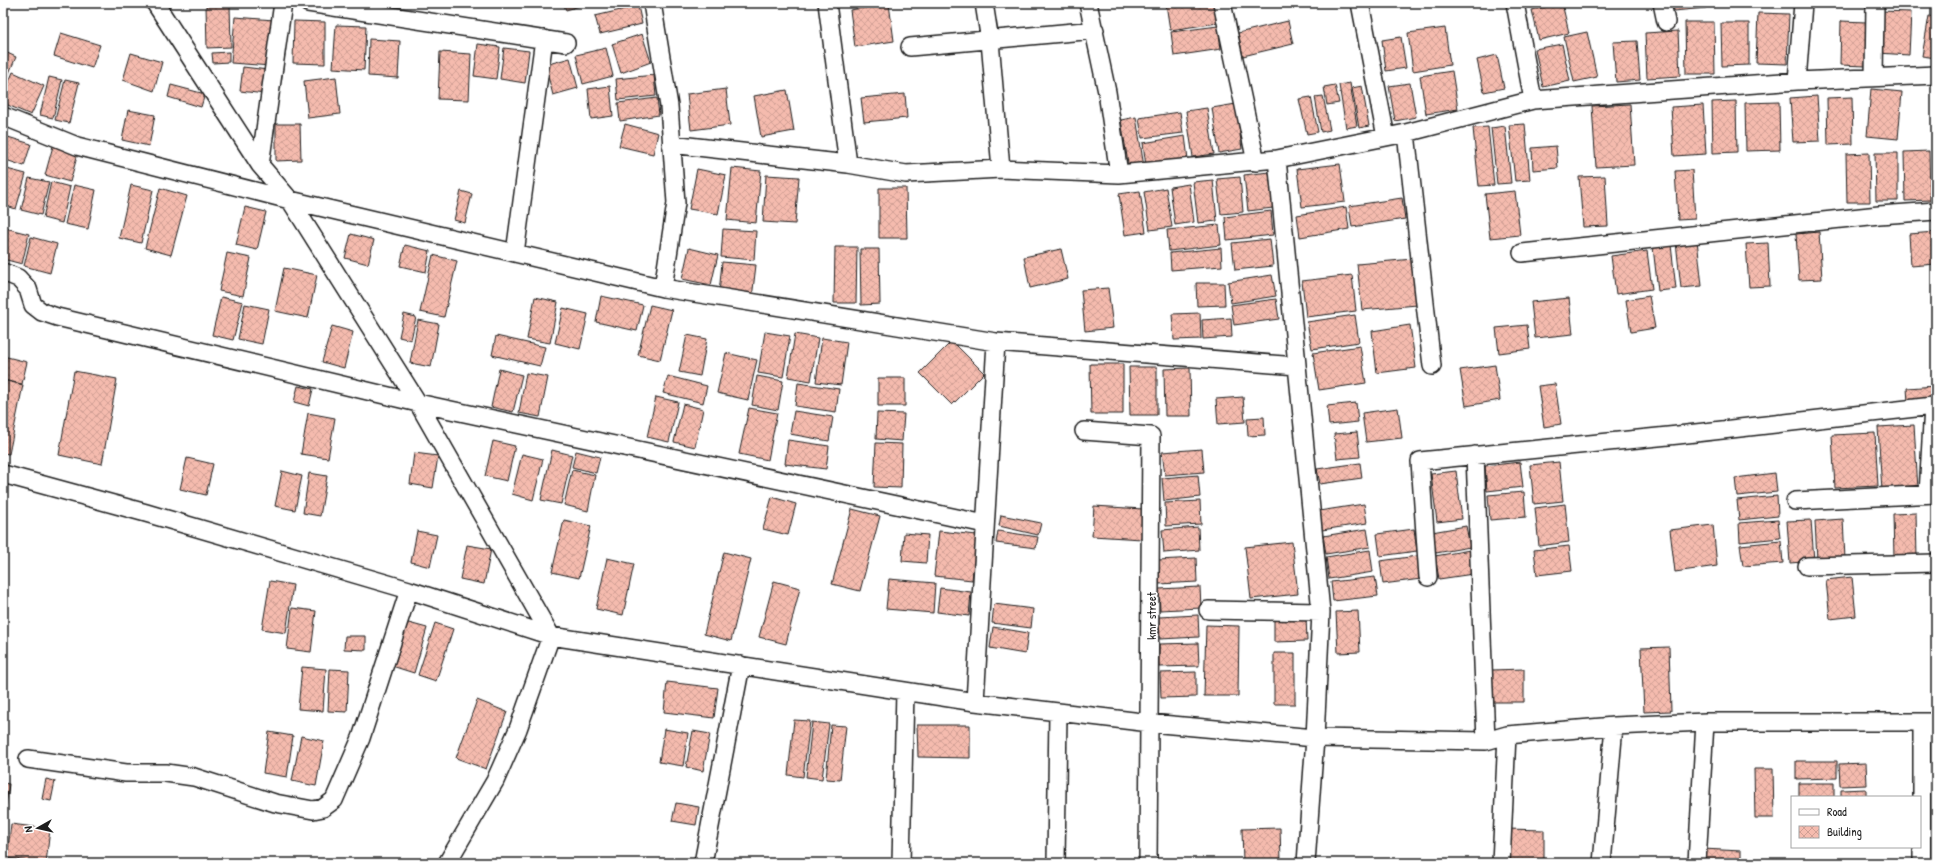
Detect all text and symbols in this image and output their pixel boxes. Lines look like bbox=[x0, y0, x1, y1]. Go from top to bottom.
street label: kmr street bbox=[1143, 591, 1160, 640]
legend bbox=[1791, 796, 1921, 848]
text: Road bbox=[1827, 803, 1847, 820]
north arrow bbox=[18, 808, 58, 848]
text: Building bbox=[1827, 823, 1862, 840]
text: N bbox=[21, 825, 35, 833]

